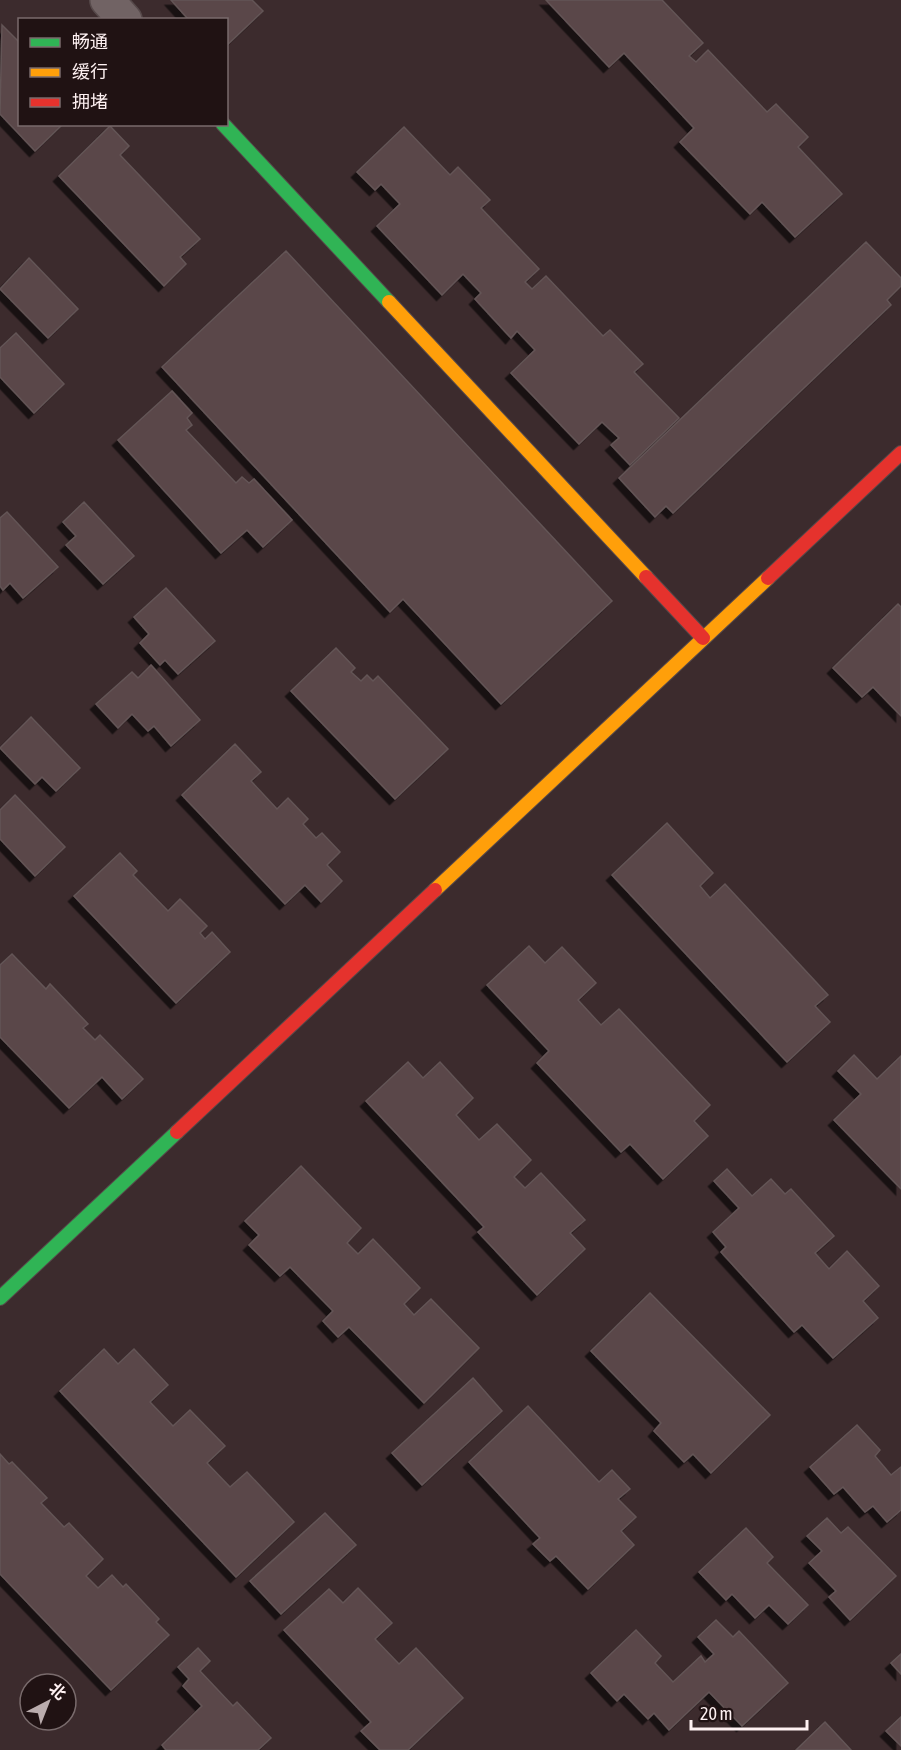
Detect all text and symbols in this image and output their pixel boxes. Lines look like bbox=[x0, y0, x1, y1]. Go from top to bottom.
legend bbox=[18, 18, 228, 126]
text: 畅通 bbox=[72, 31, 108, 52]
text: 缓行 bbox=[72, 61, 108, 82]
text: 拥堵 bbox=[72, 91, 108, 112]
north arrow bbox=[18, 1672, 78, 1732]
text: 北 bbox=[46, 1679, 70, 1703]
scale bar bbox=[691, 1693, 806, 1731]
text: 20 m bbox=[700, 1703, 732, 1724]

